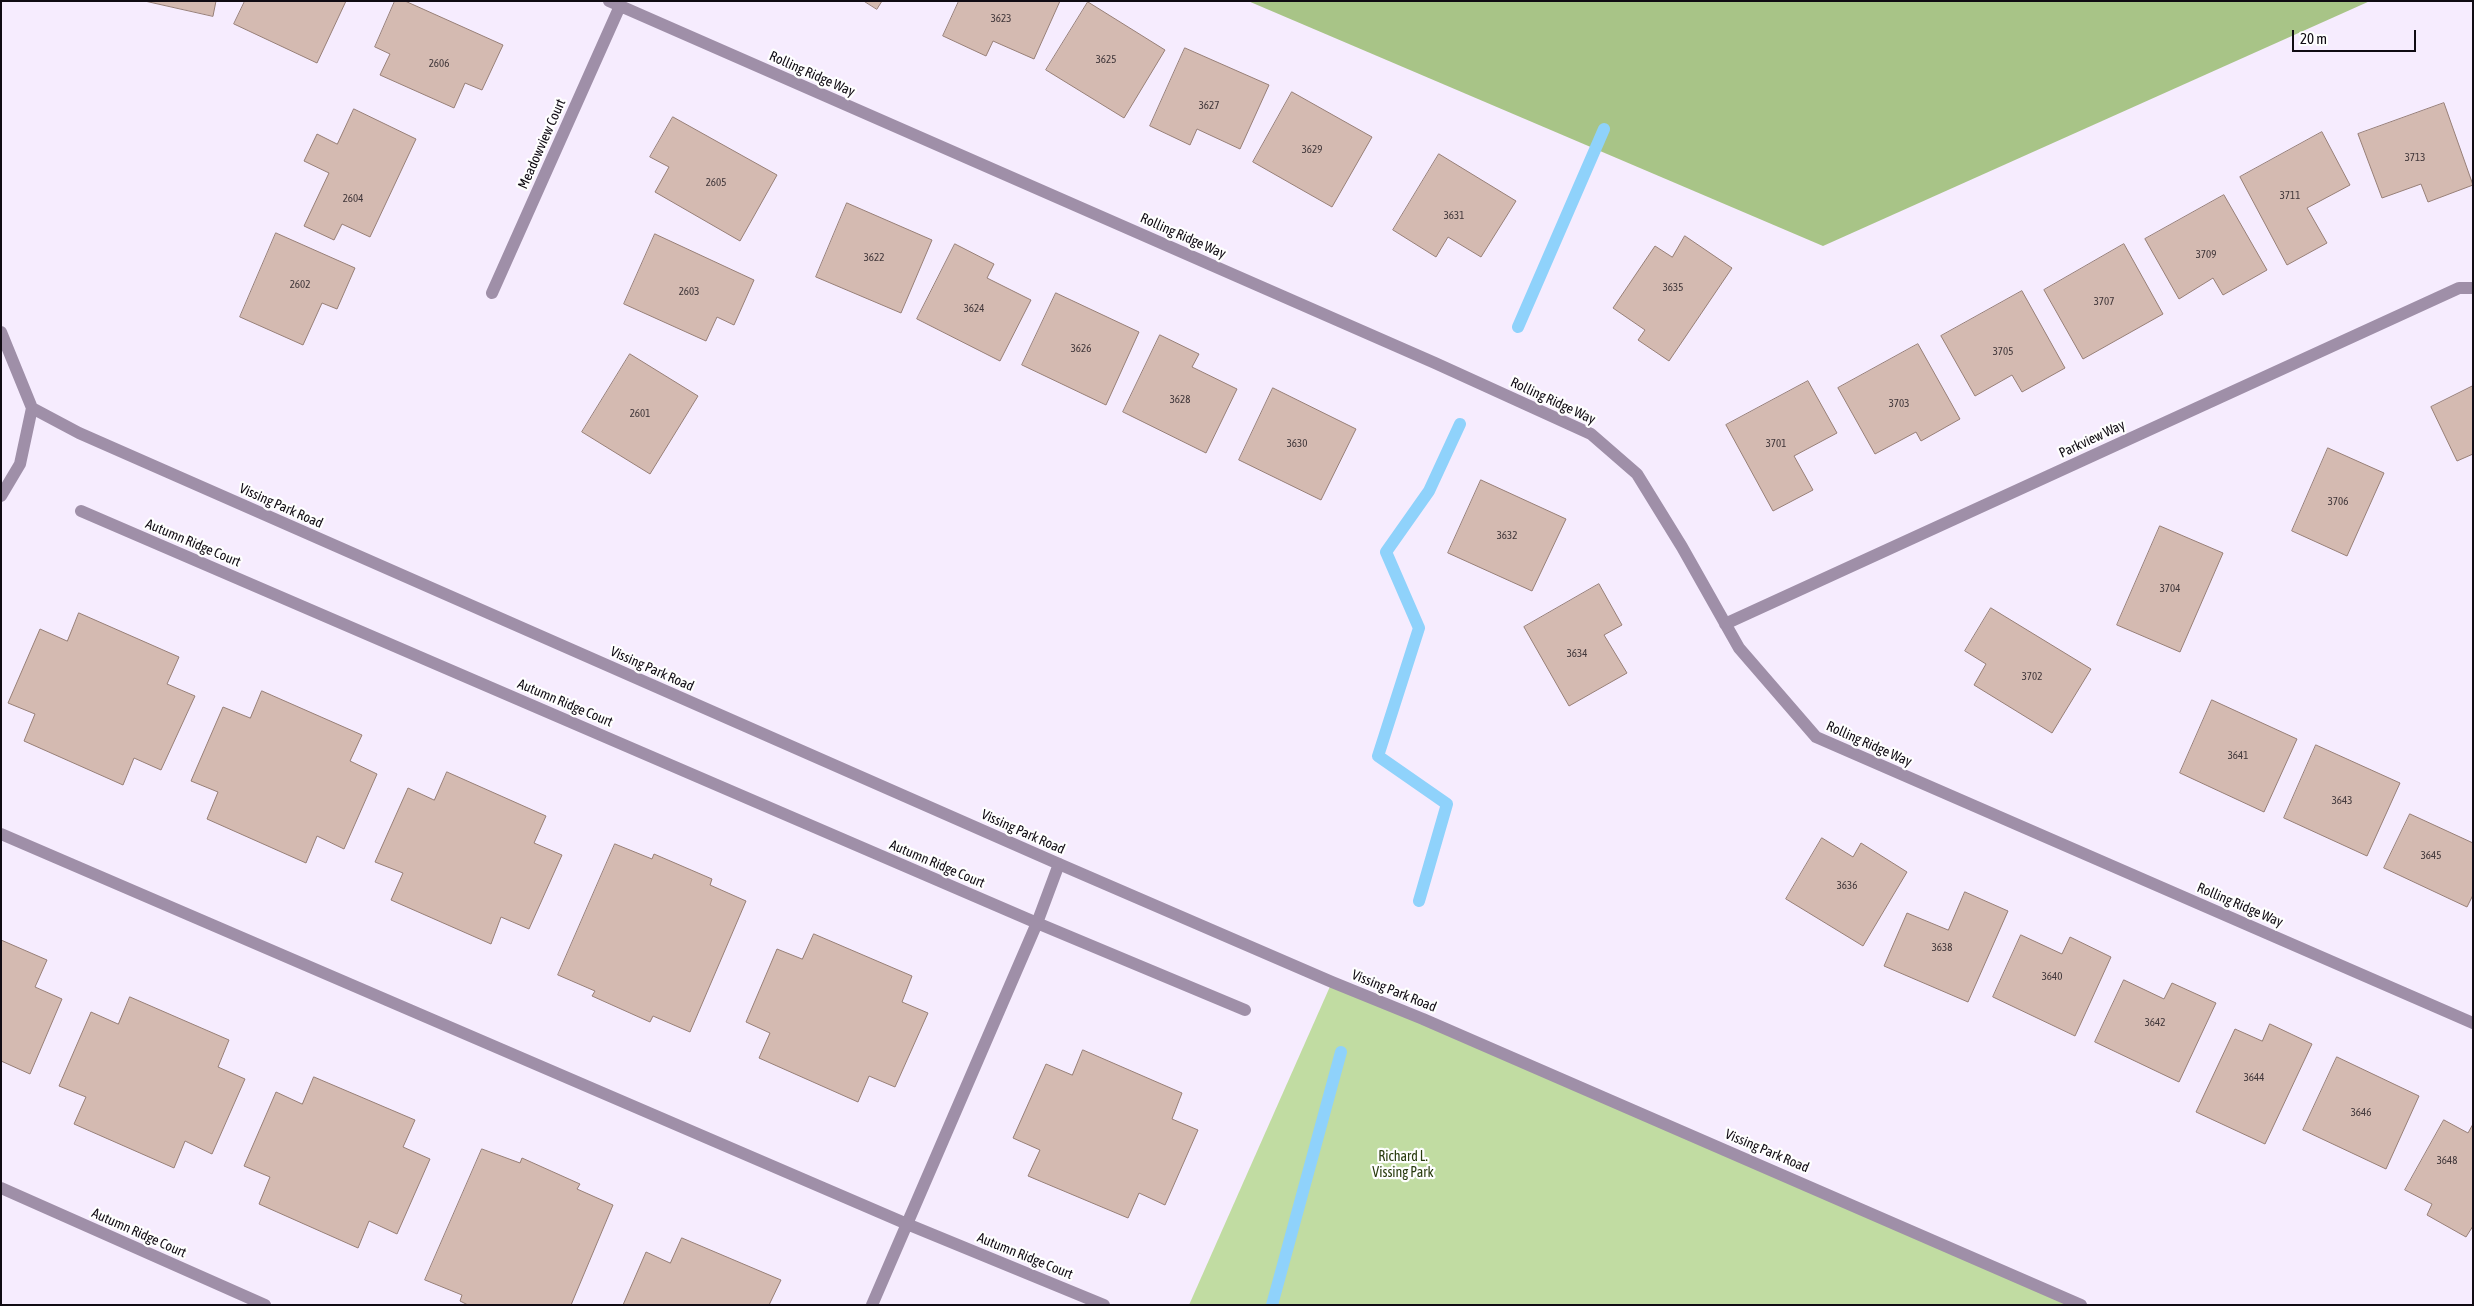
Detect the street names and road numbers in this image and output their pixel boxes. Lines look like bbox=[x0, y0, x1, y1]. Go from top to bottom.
street label: Rolling Ridge Way bbox=[767, 48, 857, 100]
street label: Meadowview Court bbox=[515, 96, 569, 192]
street label: Rolling Ridge Way bbox=[1138, 210, 1228, 262]
street label: Rolling Ridge Way bbox=[1508, 374, 1598, 428]
street label: Parkview Way bbox=[2056, 416, 2128, 462]
street label: Vissing Park Road bbox=[237, 480, 325, 532]
street label: Autumn Ridge Court bbox=[143, 515, 243, 571]
street label: Vissing Park Road bbox=[608, 643, 696, 695]
street label: Autumn Ridge Court bbox=[515, 675, 615, 731]
street label: Rolling Ridge Way bbox=[1824, 718, 1914, 770]
street label: Vissing Park Road bbox=[979, 806, 1067, 858]
street label: Autumn Ridge Court bbox=[887, 836, 987, 892]
street label: Rolling Ridge Way bbox=[2194, 879, 2286, 931]
street label: Vissing Park Road bbox=[1349, 966, 1439, 1016]
street label: Vissing Park Road bbox=[1722, 1126, 1812, 1176]
street label: Autumn Ridge Court bbox=[89, 1205, 189, 1261]
street label: Autumn Ridge Court bbox=[975, 1229, 1075, 1283]

